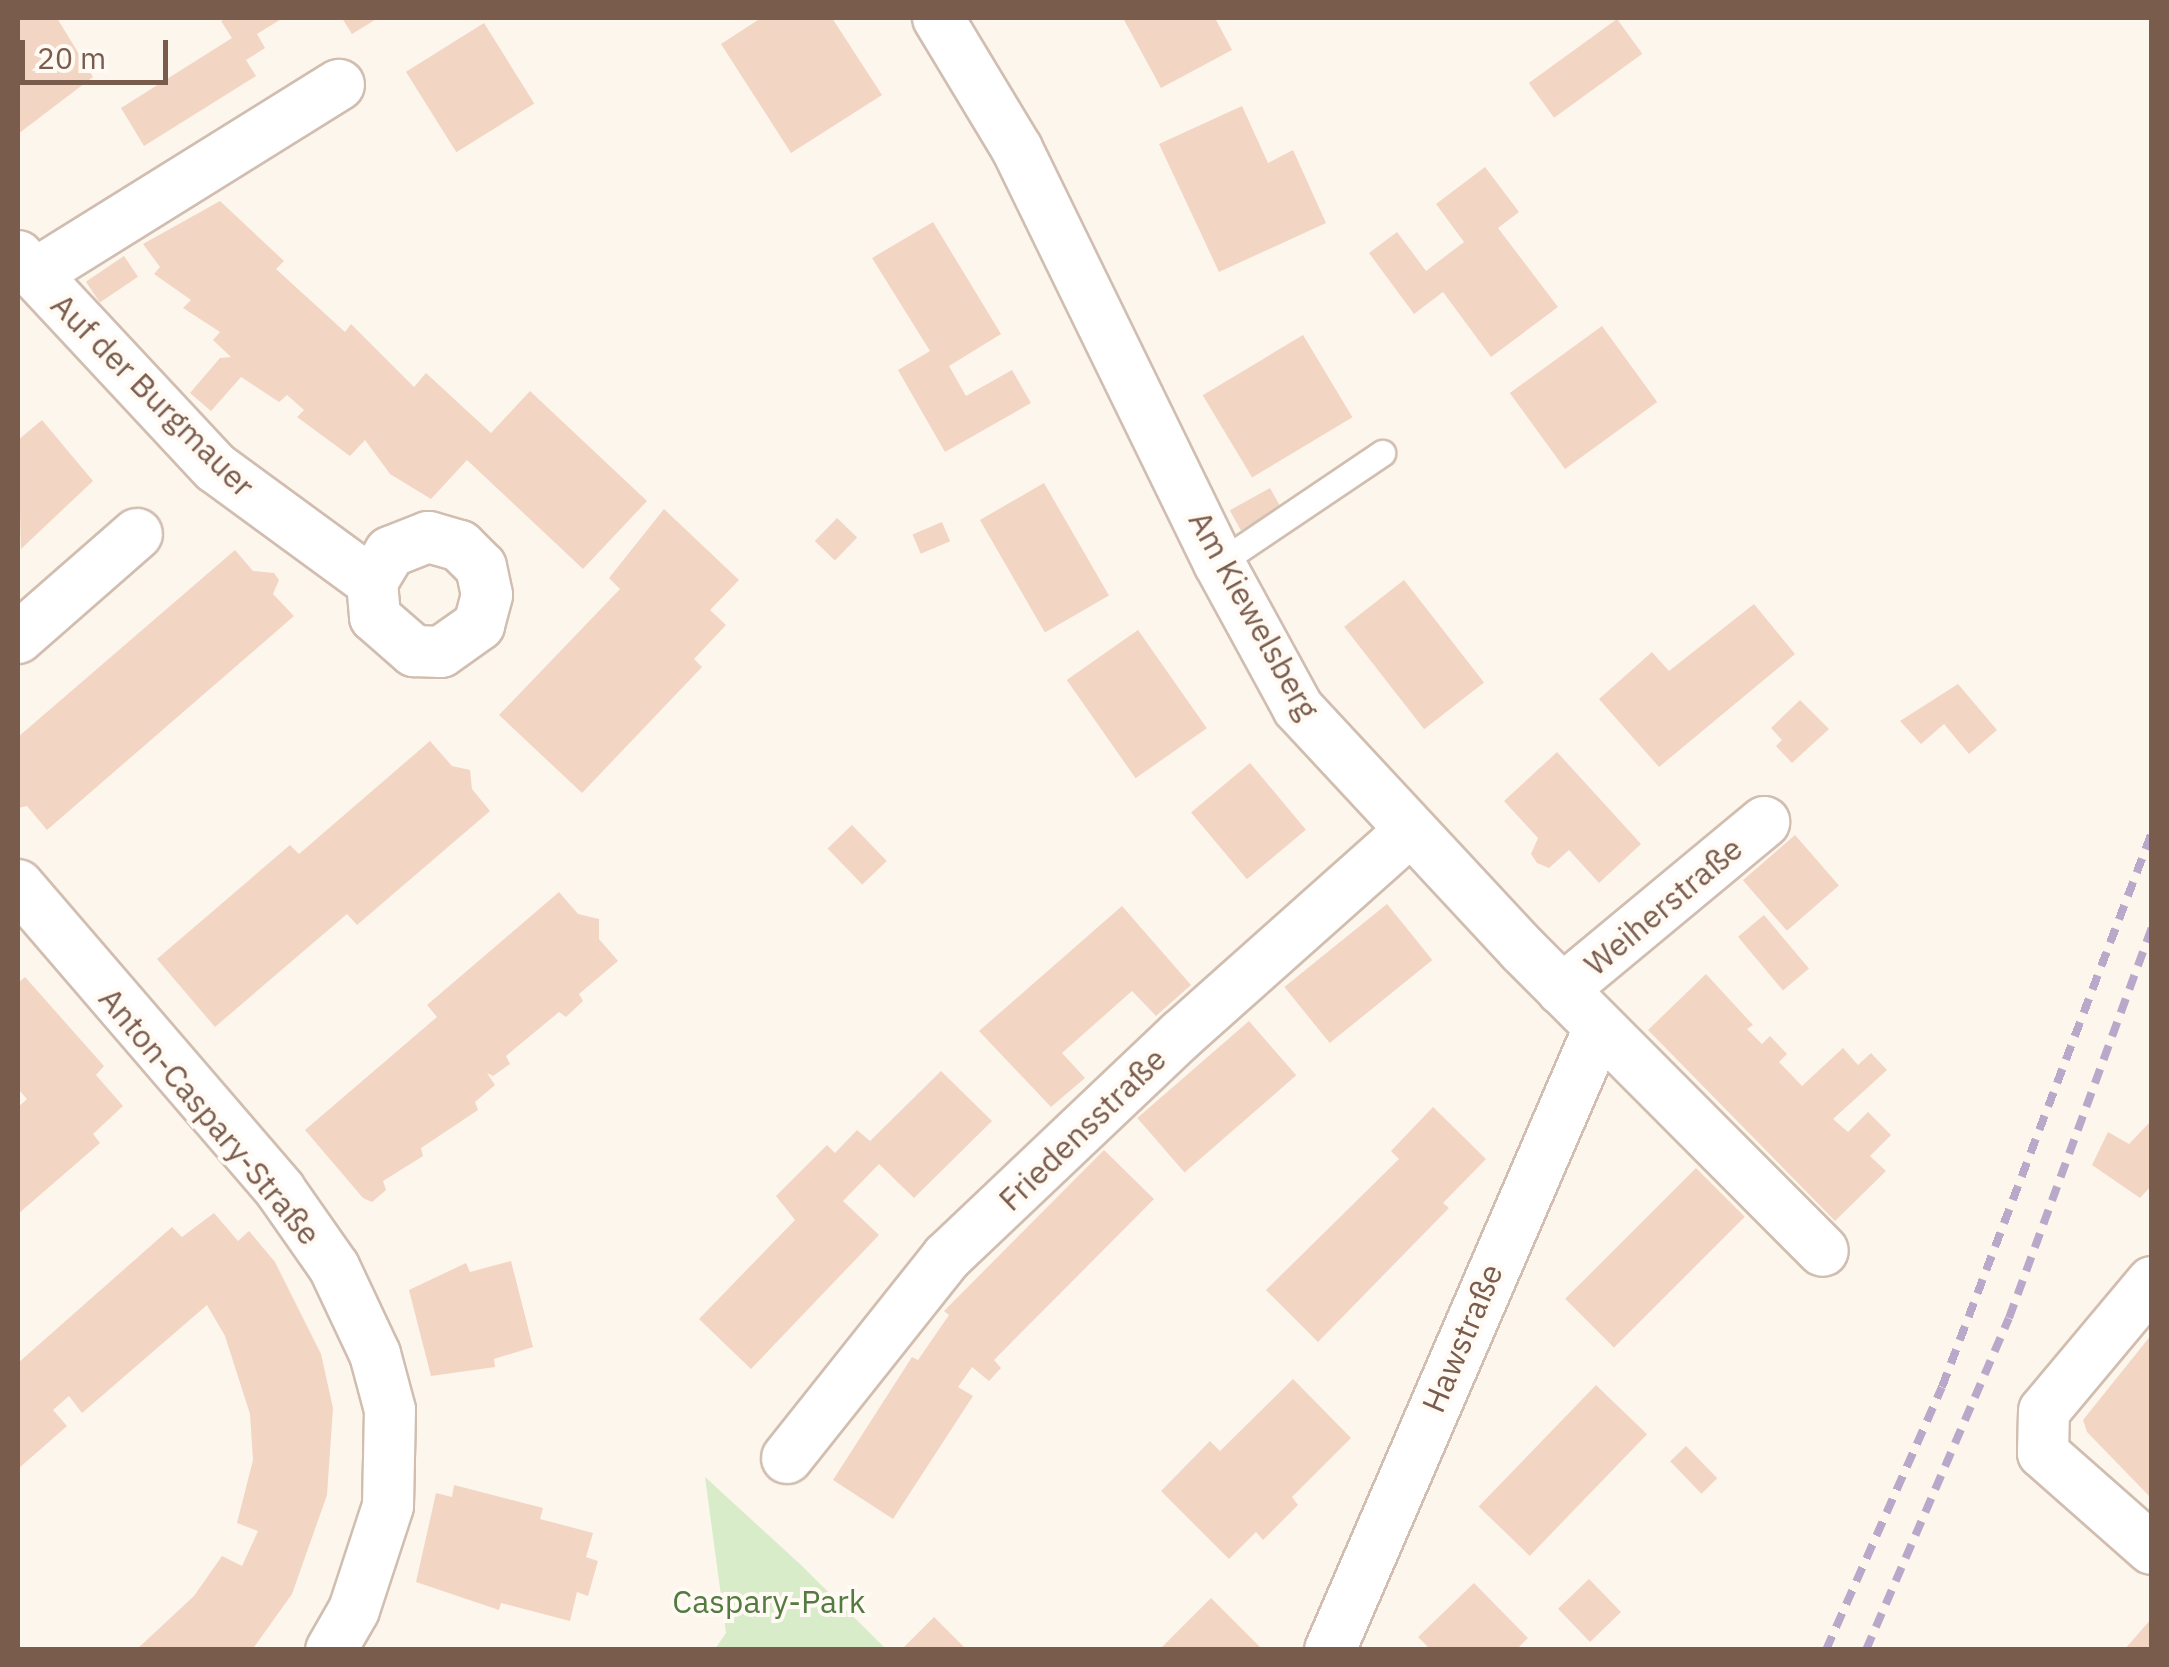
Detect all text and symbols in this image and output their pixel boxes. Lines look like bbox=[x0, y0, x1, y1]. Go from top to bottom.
scale bar bbox=[25, 20, 172, 82]
text: 20 m bbox=[37, 38, 106, 77]
street label: Auf der Burgmauer bbox=[43, 285, 263, 505]
street label: Am Kiewelsberg bbox=[1181, 504, 1327, 726]
street label: Weiherstraße bbox=[1576, 829, 1750, 983]
street label: Anton-Caspary-Straße bbox=[91, 980, 329, 1252]
street label: Friedensstraße bbox=[990, 1040, 1174, 1218]
street label: Hawstraße bbox=[1414, 1258, 1510, 1418]
park label: Caspary-Park bbox=[672, 1582, 866, 1620]

